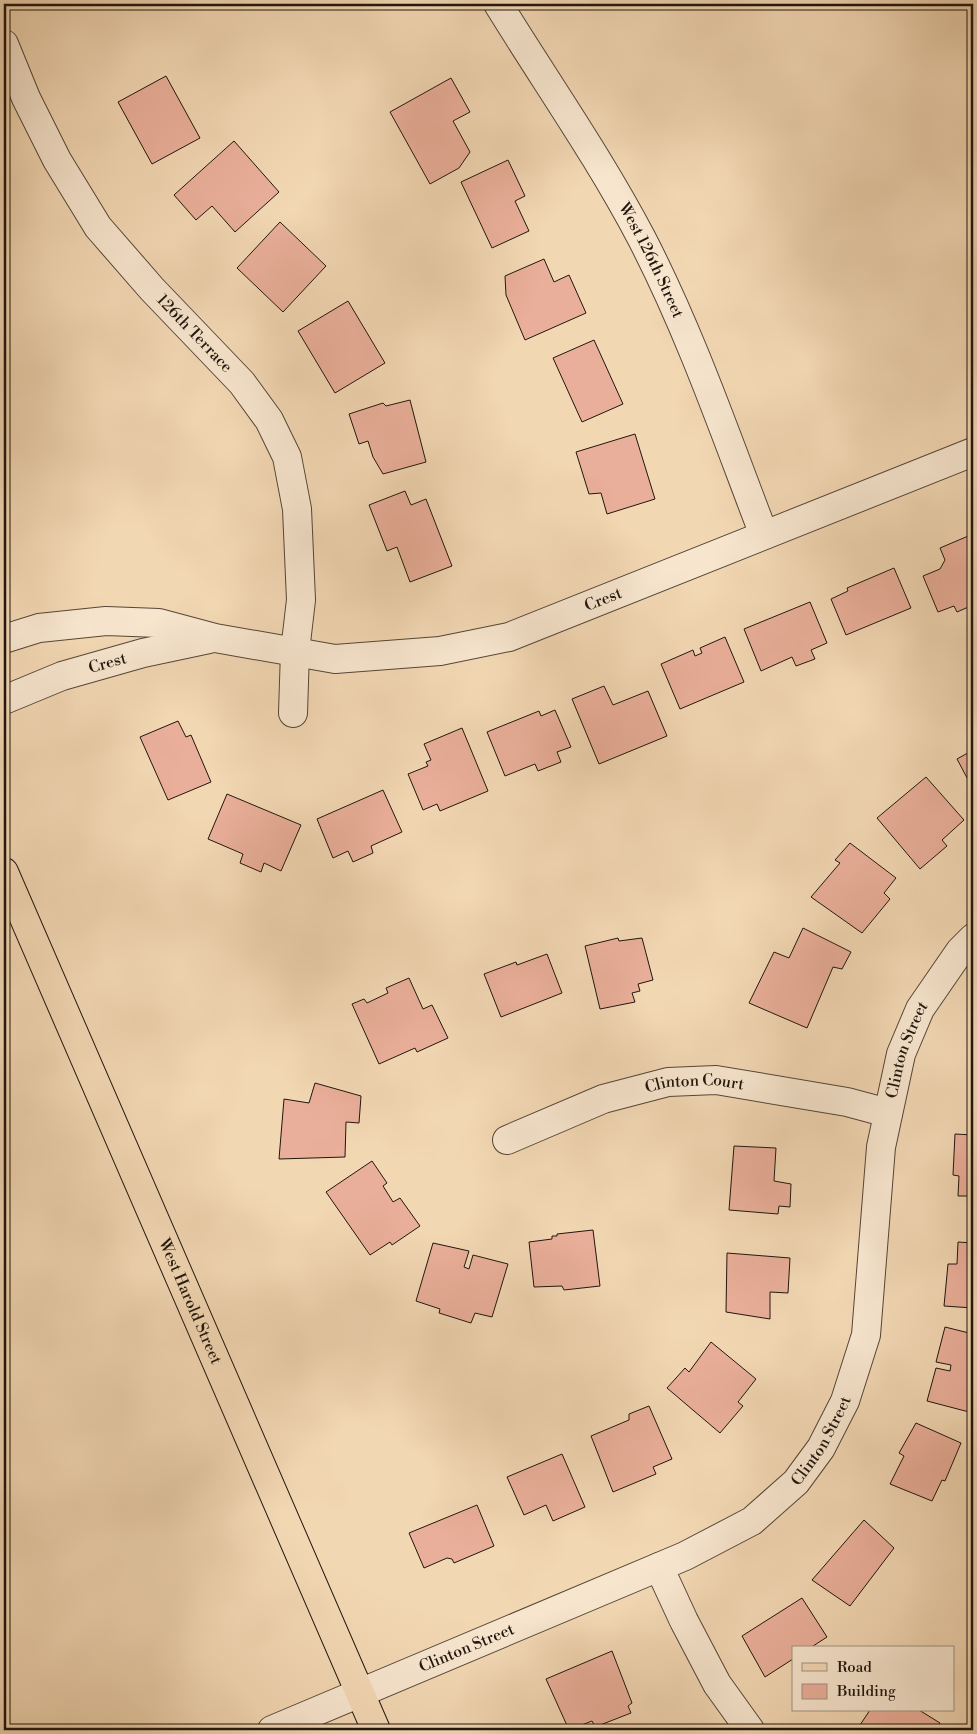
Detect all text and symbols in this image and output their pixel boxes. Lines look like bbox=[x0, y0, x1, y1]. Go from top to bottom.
street label: West 126th Street bbox=[614, 198, 688, 321]
street label: 126th Terrace bbox=[152, 290, 237, 377]
street label: Crest bbox=[582, 583, 625, 616]
street label: Crest bbox=[86, 648, 129, 678]
street label: Clinton Street bbox=[882, 997, 933, 1100]
street label: Clinton Court bbox=[643, 1070, 746, 1098]
street label: West Harold Street bbox=[154, 1235, 226, 1368]
street label: Clinton Street bbox=[787, 1394, 856, 1490]
street label: Clinton Street bbox=[416, 1619, 517, 1677]
legend bbox=[792, 1646, 954, 1712]
text: Road bbox=[837, 1658, 872, 1677]
text: Building bbox=[836, 1682, 896, 1701]

